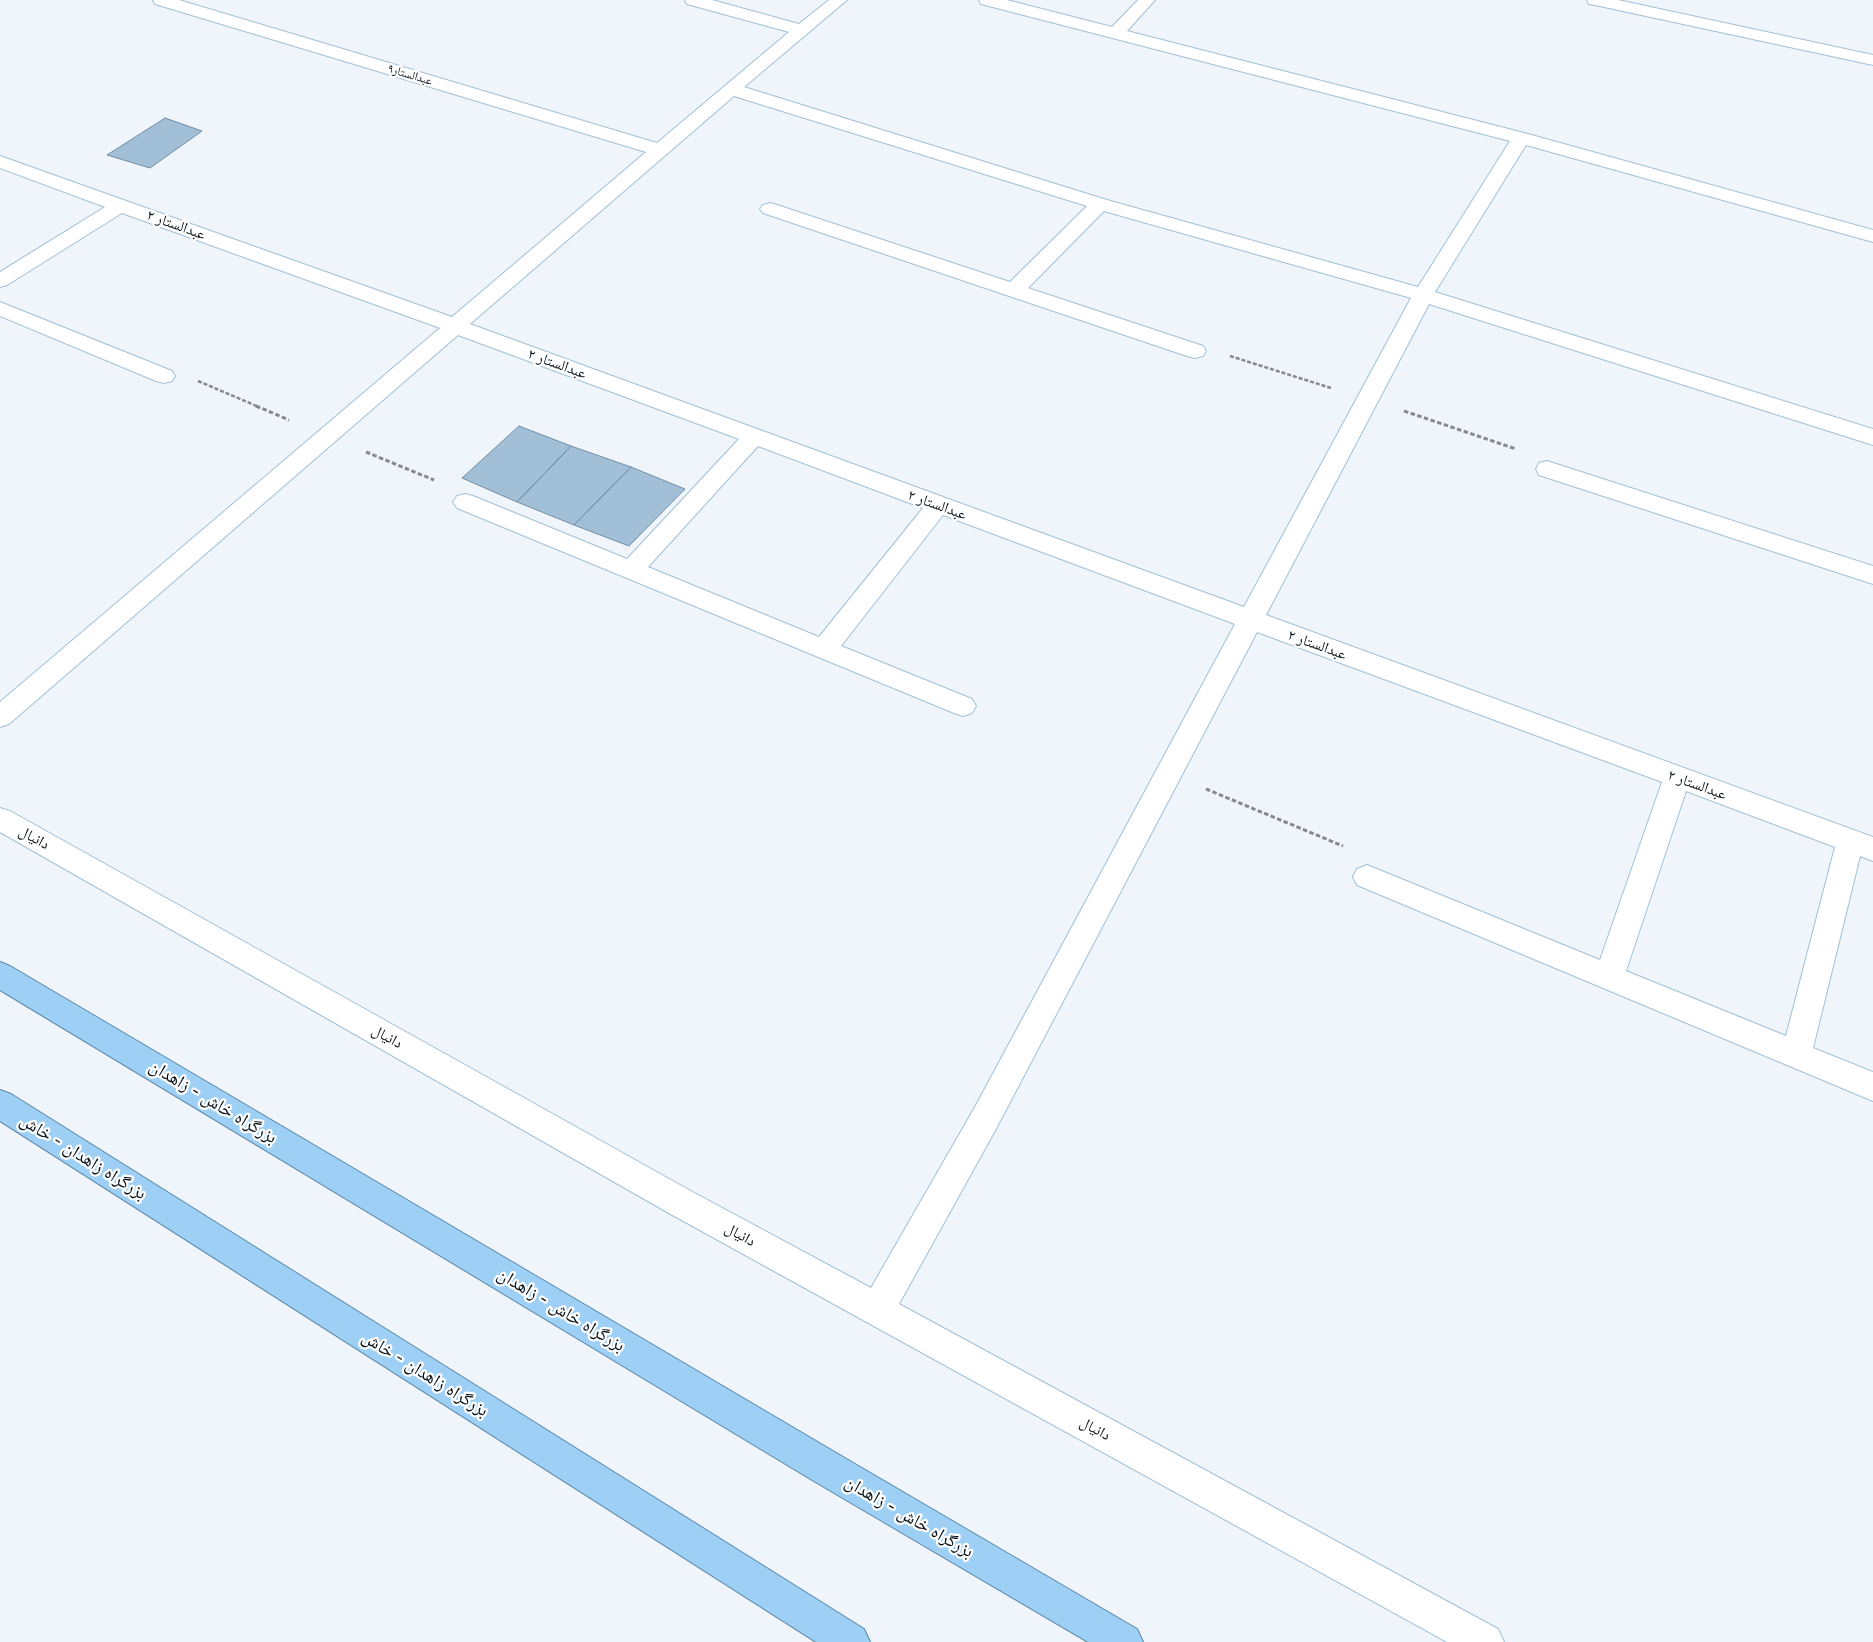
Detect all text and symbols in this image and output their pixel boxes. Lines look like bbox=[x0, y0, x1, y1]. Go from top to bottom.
street label: عبدالستار۹ bbox=[386, 61, 434, 89]
street label: عبدالستار ۲ bbox=[144, 206, 208, 244]
street label: عبدالستار ۲ bbox=[525, 345, 589, 383]
street label: عبدالستار ۲ bbox=[905, 486, 969, 524]
street label: عبدالستار ۲ bbox=[1285, 626, 1349, 664]
street label: عبدالستار ۲ bbox=[1665, 766, 1729, 804]
street label: دانیال bbox=[16, 822, 52, 854]
street label: دانیال bbox=[369, 1021, 405, 1053]
street label: بزرگراه خاش - زاهدان bbox=[145, 1055, 281, 1149]
street label: بزرگراه زاهدان - خاش bbox=[16, 1109, 150, 1205]
street label: دانیال bbox=[722, 1219, 758, 1251]
street label: بزرگراه خاش - زاهدان bbox=[493, 1263, 629, 1357]
street label: بزرگراه زاهدان - خاش bbox=[358, 1326, 492, 1422]
street label: دانیال bbox=[1077, 1413, 1113, 1445]
street label: بزرگراه خاش - زاهدان bbox=[841, 1471, 977, 1563]

